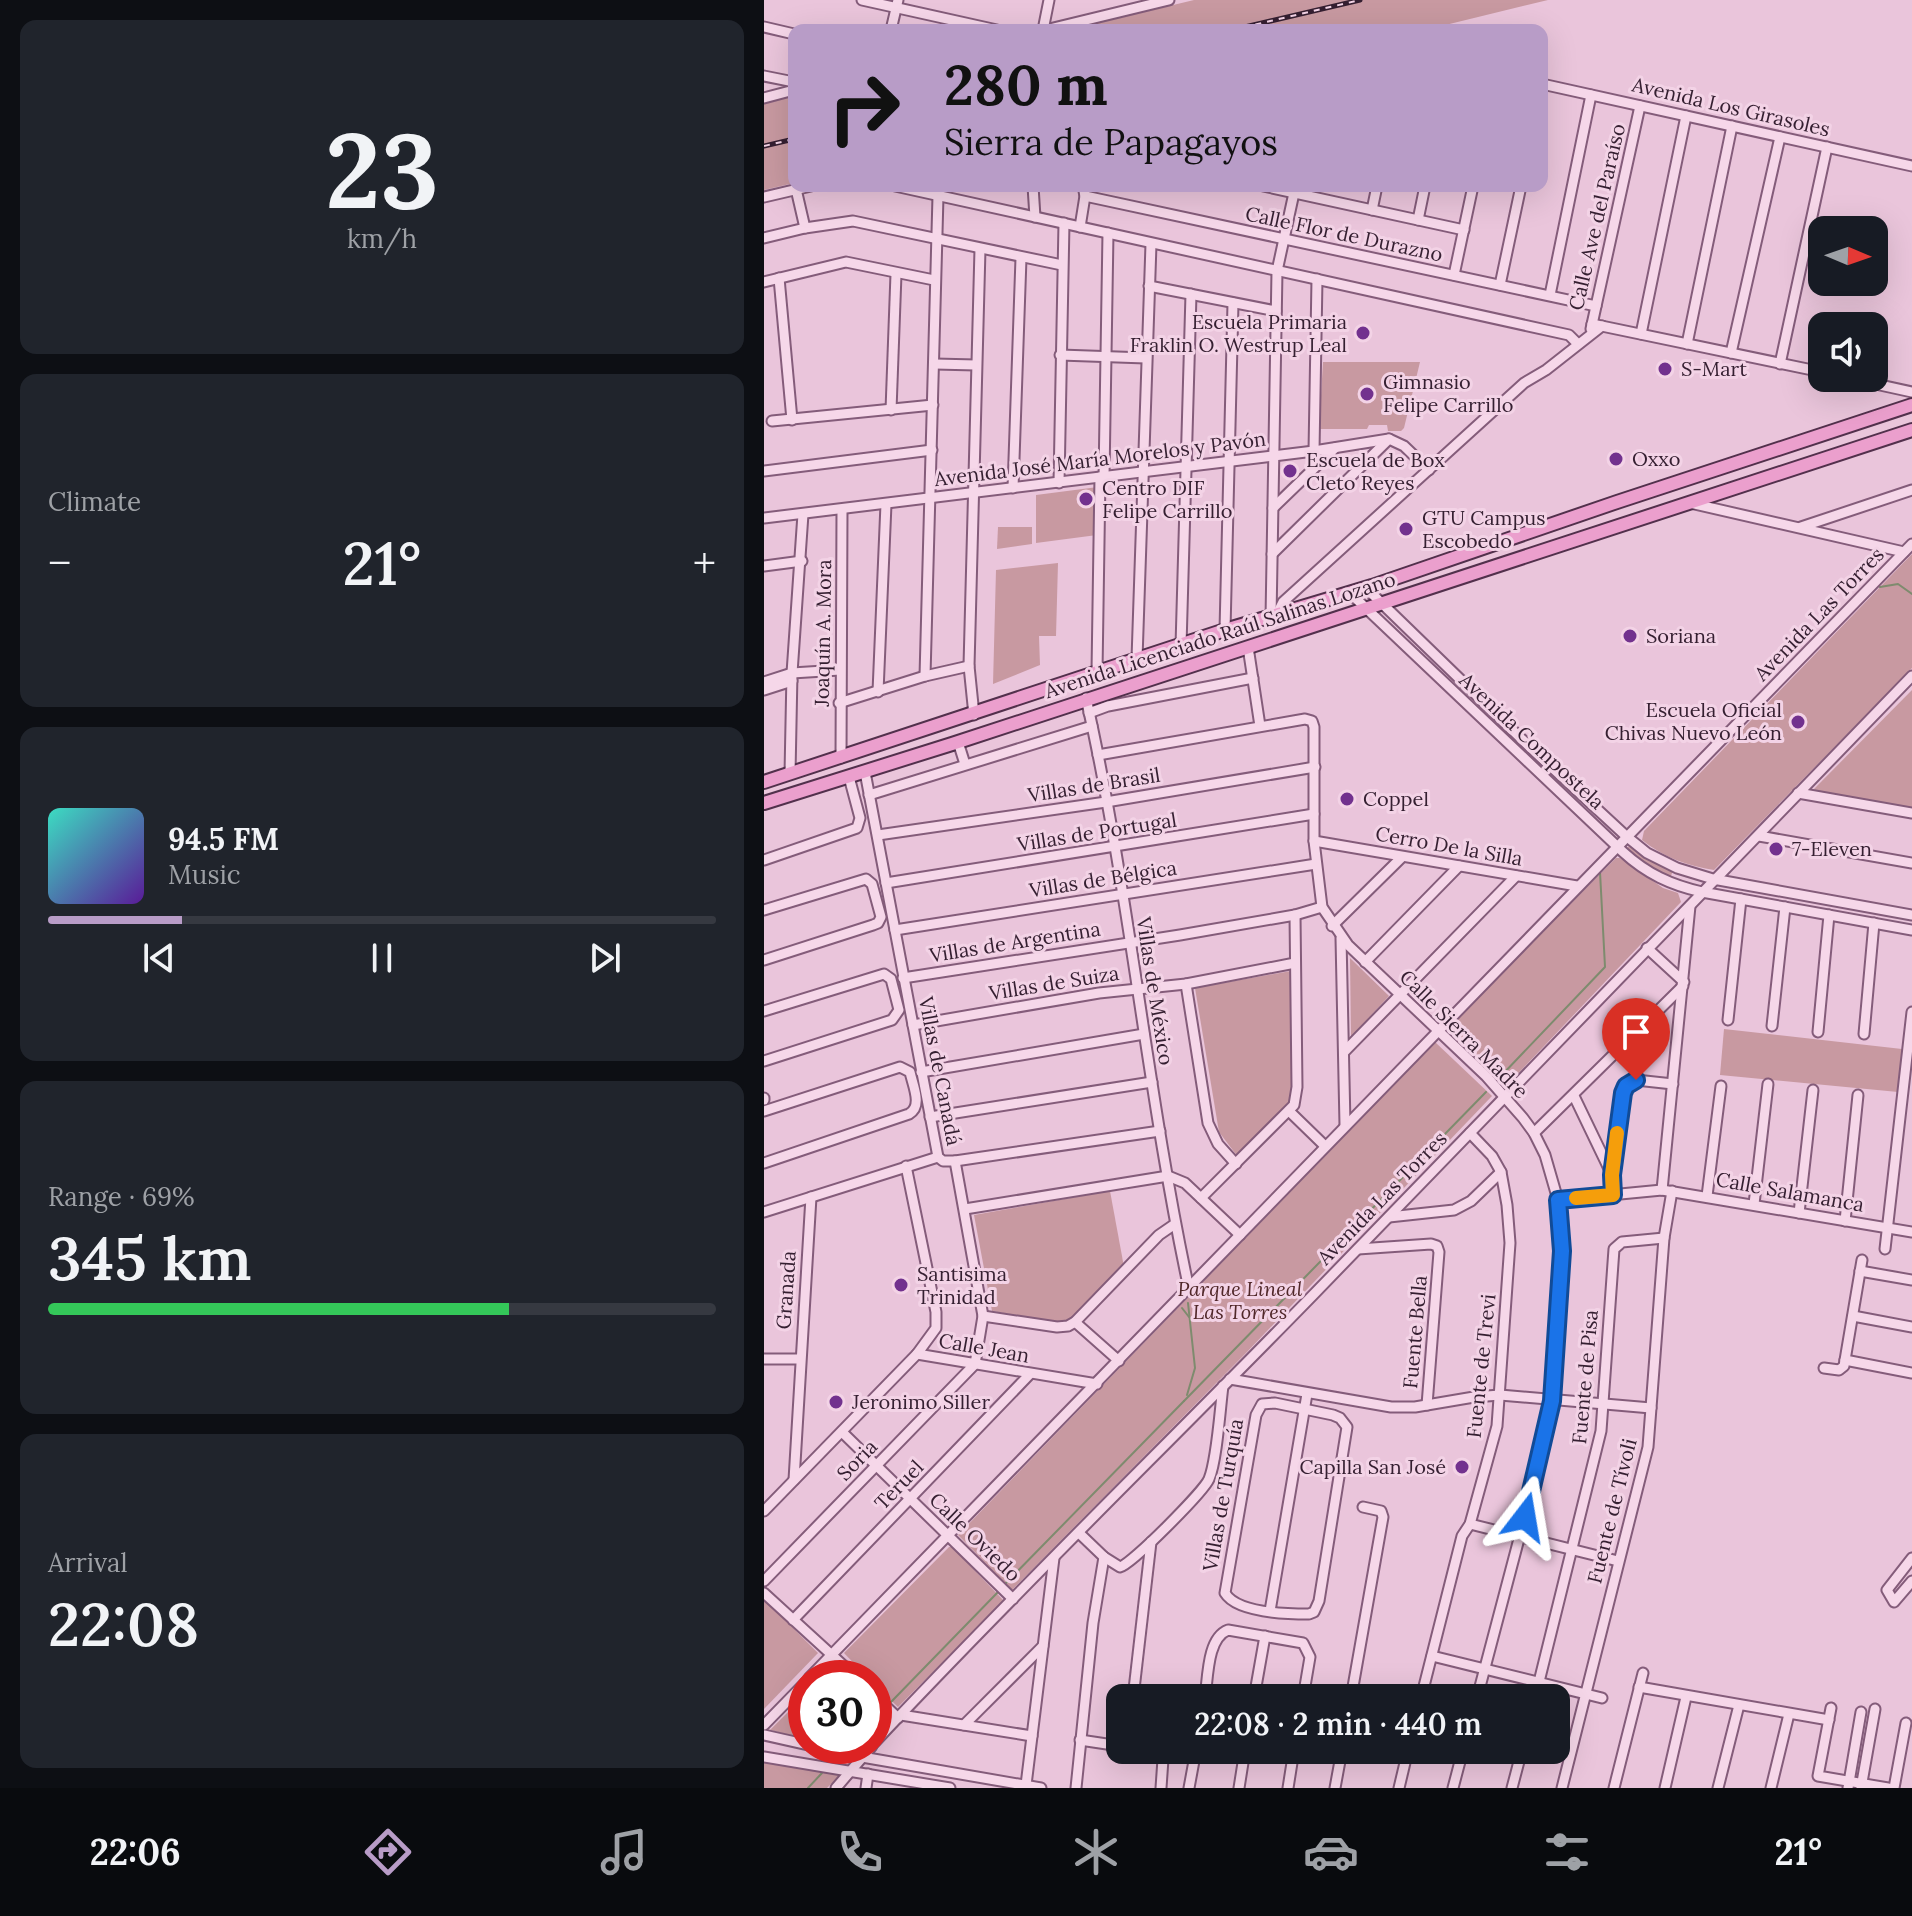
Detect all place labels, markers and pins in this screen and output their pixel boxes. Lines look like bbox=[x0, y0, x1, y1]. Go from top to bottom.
place label: Escuela Primaria Fraklin O. Westrup Leal bbox=[1130, 309, 1347, 357]
marker: Escuela Primaria Fraklin O. Westrup Leal bbox=[1354, 324, 1372, 342]
place label: S-Mart bbox=[1681, 356, 1747, 381]
marker: S-Mart bbox=[1656, 360, 1674, 378]
place label: Gimnasio Felipe Carrillo bbox=[1383, 369, 1513, 417]
marker: Gimnasio Felipe Carrillo bbox=[1358, 385, 1376, 403]
place label: Oxxo bbox=[1632, 446, 1681, 471]
place label: Escuela de Box Cleto Reyes bbox=[1306, 447, 1445, 495]
marker: Oxxo bbox=[1607, 450, 1625, 468]
marker: Escuela de Box Cleto Reyes bbox=[1281, 462, 1299, 480]
place label: Centro DIF Felipe Carrillo bbox=[1102, 475, 1232, 523]
marker: Centro DIF Felipe Carrillo bbox=[1077, 490, 1095, 508]
place label: GTU Campus Escobedo bbox=[1422, 505, 1546, 553]
marker: GTU Campus Escobedo bbox=[1397, 520, 1415, 538]
place label: Soriana bbox=[1646, 623, 1716, 648]
marker: Soriana bbox=[1621, 627, 1639, 645]
place label: Escuela Oficial Chivas Nuevo León bbox=[1605, 697, 1782, 745]
marker: Escuela Oficial Chivas Nuevo León bbox=[1789, 713, 1807, 731]
place label: Coppel bbox=[1363, 786, 1429, 811]
marker: Coppel bbox=[1338, 790, 1356, 808]
place label: 7-Eleven bbox=[1792, 836, 1872, 861]
marker: 7-Eleven bbox=[1767, 840, 1785, 858]
pin bbox=[1602, 998, 1670, 1080]
place label: Santisima Trinidad bbox=[917, 1261, 1007, 1309]
marker: Santisima Trinidad bbox=[892, 1276, 910, 1294]
place label: Jeronimo Siller bbox=[851, 1389, 990, 1414]
marker: Jeronimo Siller bbox=[827, 1393, 845, 1411]
place label: Capilla San José bbox=[1299, 1454, 1446, 1479]
marker: Capilla San José bbox=[1453, 1458, 1471, 1476]

